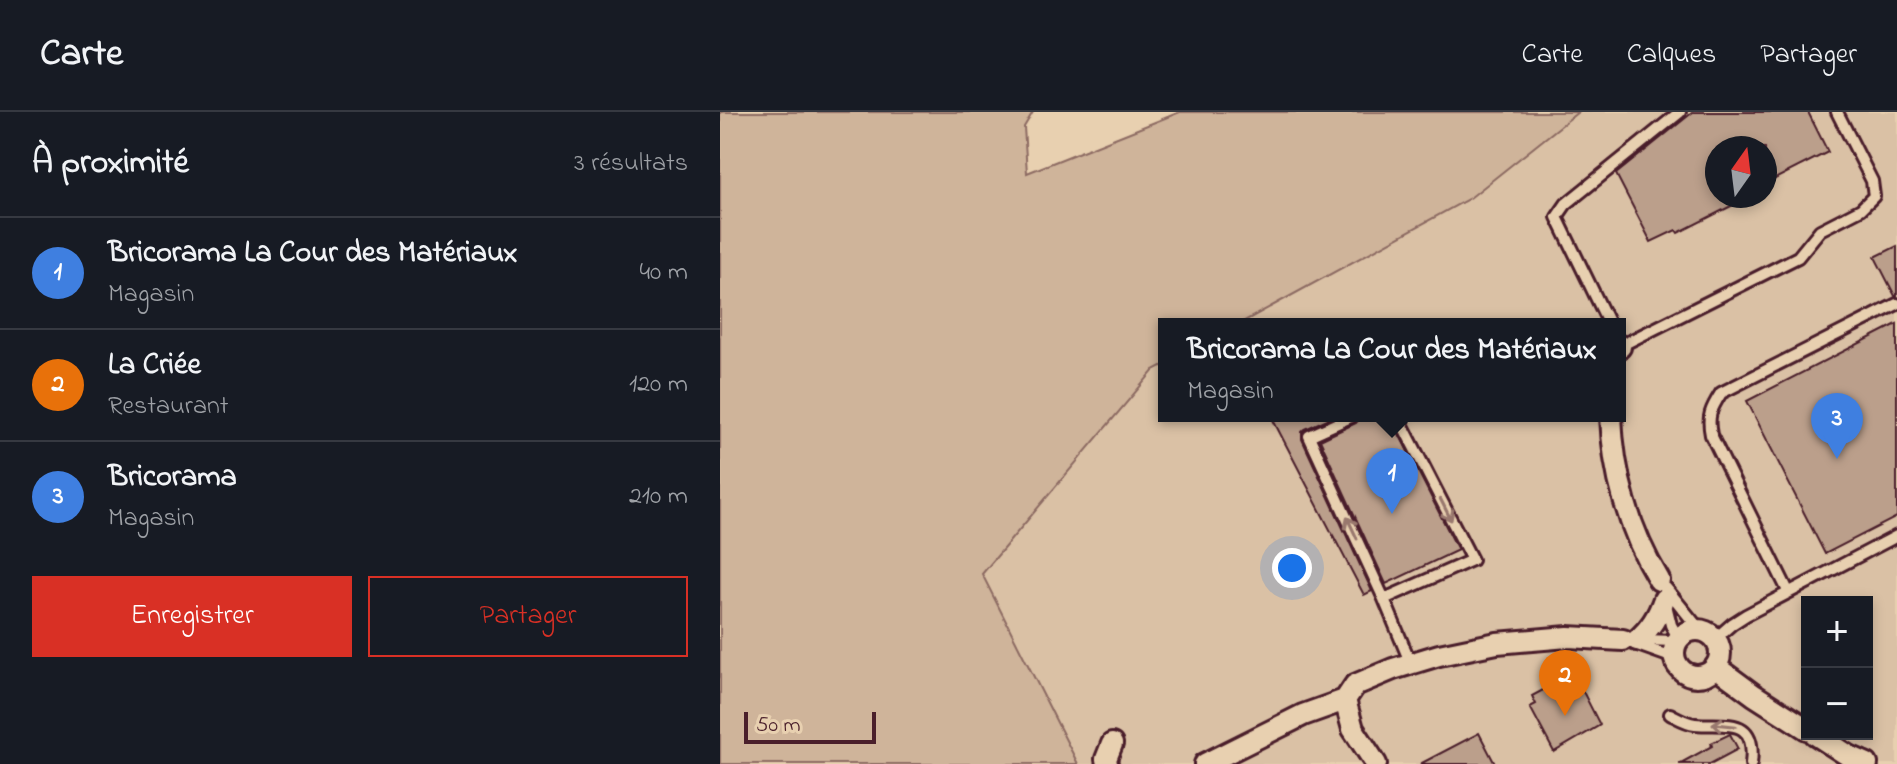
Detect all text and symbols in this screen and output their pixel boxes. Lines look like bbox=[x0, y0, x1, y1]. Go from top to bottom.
text: Carte bbox=[40, 27, 123, 83]
text: Carte bbox=[1522, 35, 1583, 76]
text: Calques bbox=[1627, 35, 1716, 76]
text: Partager bbox=[1760, 35, 1857, 76]
north arrow bbox=[1705, 136, 1777, 208]
text: À proximité bbox=[32, 139, 189, 189]
text: 3 résultats bbox=[574, 145, 688, 183]
text: Bricorama La Cour des Matériaux bbox=[108, 232, 517, 276]
text: 1 bbox=[54, 254, 62, 292]
text: 40 m bbox=[639, 254, 688, 292]
text: Magasin bbox=[108, 276, 194, 314]
popup bbox=[1158, 318, 1626, 422]
text: Bricorama La Cour des Matériaux bbox=[1187, 329, 1597, 373]
text: La Criée bbox=[108, 344, 201, 388]
text: 2 bbox=[52, 366, 64, 404]
text: 120 m bbox=[629, 366, 688, 404]
text: Magasin bbox=[1187, 373, 1274, 411]
text: Restaurant bbox=[108, 388, 228, 426]
pin: 3 bbox=[1811, 393, 1863, 459]
pin: 1 bbox=[1366, 448, 1418, 514]
text: Bricorama bbox=[108, 456, 237, 500]
text: 3 bbox=[53, 478, 63, 516]
text: 210 m bbox=[629, 478, 688, 516]
one-way arrow bbox=[1439, 498, 1454, 522]
text: Magasin bbox=[108, 500, 194, 538]
one-way arrow bbox=[1344, 516, 1359, 540]
your location bbox=[1272, 548, 1312, 588]
button: Enregistrer bbox=[32, 576, 352, 657]
button: Partager bbox=[368, 576, 688, 657]
map controls bbox=[1801, 596, 1873, 740]
button: + bbox=[1801, 596, 1873, 668]
pin: 2 bbox=[1539, 650, 1591, 716]
button: − bbox=[1801, 668, 1873, 740]
scale bar bbox=[744, 708, 876, 744]
text: 50 m bbox=[756, 710, 801, 742]
one-way arrow bbox=[1711, 718, 1738, 733]

